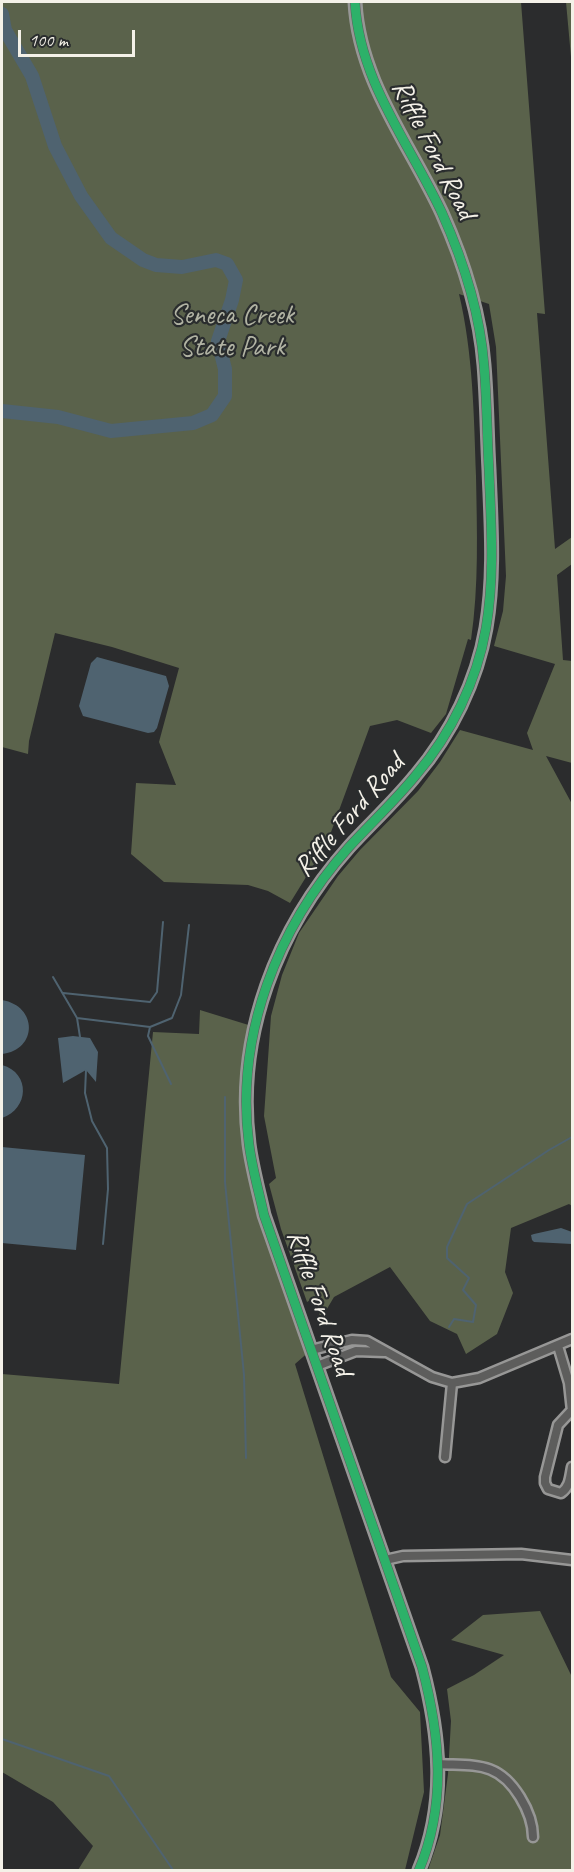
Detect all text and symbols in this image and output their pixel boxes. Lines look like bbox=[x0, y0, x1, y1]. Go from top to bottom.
scale bar bbox=[21, 18, 138, 56]
text: 100 m bbox=[29, 29, 68, 51]
street label: Riffle Ford Road bbox=[384, 75, 482, 225]
park label: Seneca Creek State Park bbox=[170, 299, 294, 365]
street label: Riffle Ford Road bbox=[288, 748, 412, 884]
street label: Riffle Ford Road bbox=[278, 1226, 360, 1380]

